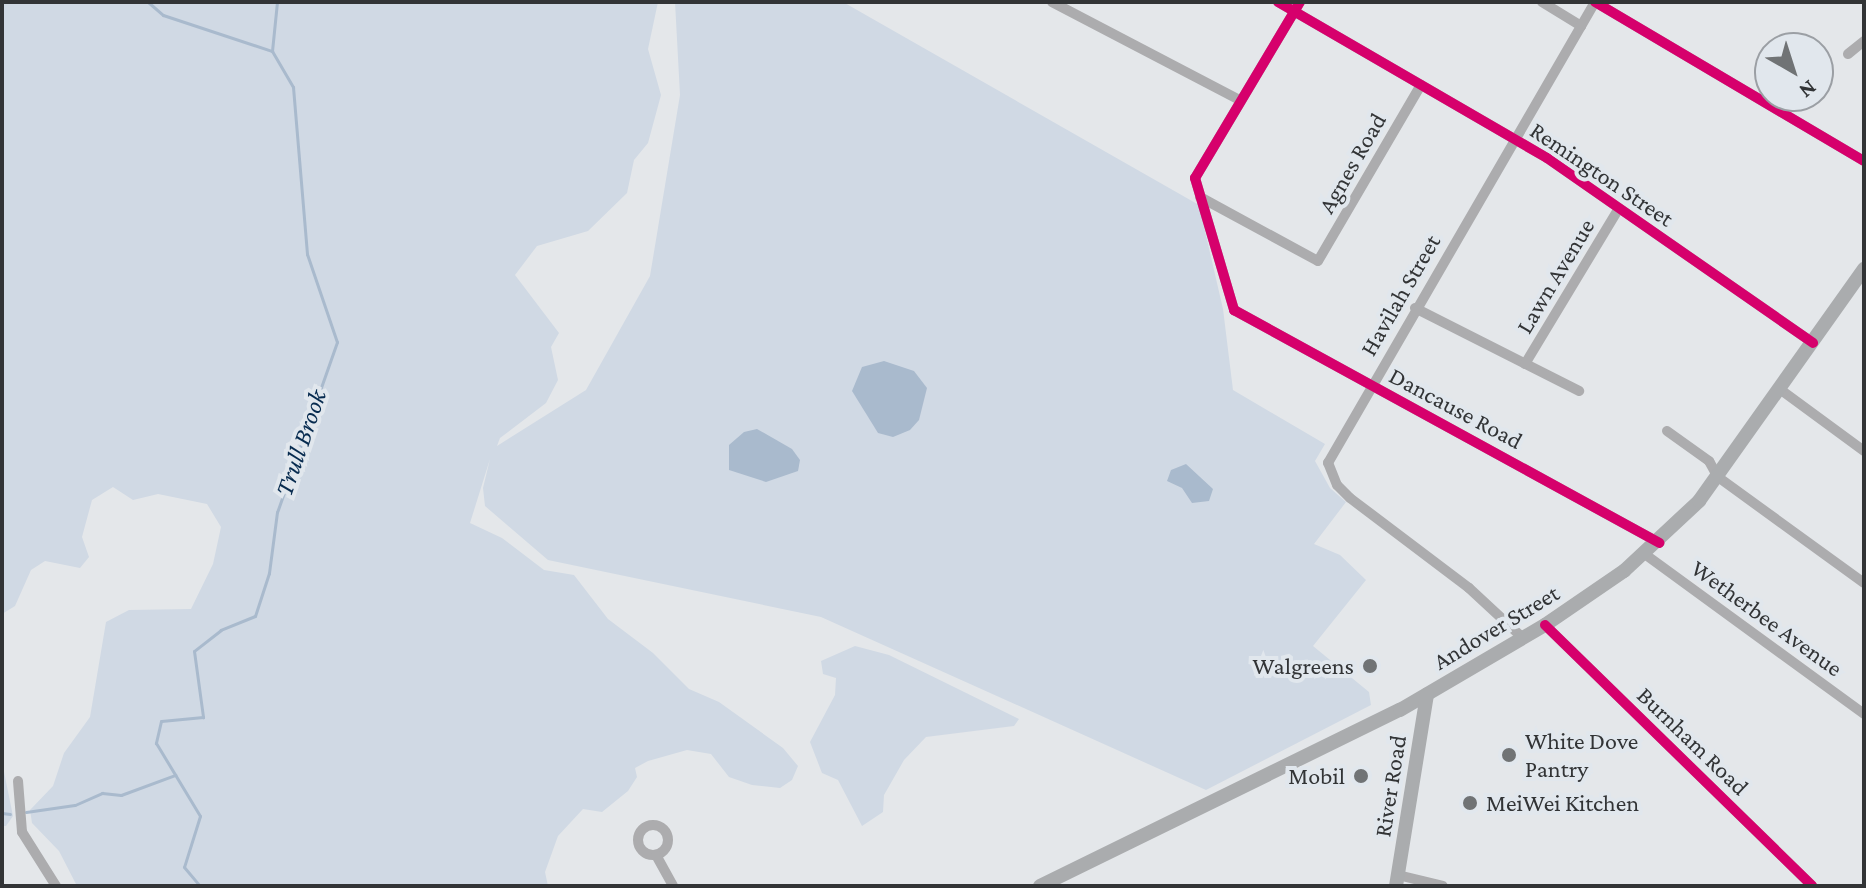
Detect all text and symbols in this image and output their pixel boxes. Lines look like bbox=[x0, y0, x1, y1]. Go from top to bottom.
north arrow bbox=[1754, 32, 1834, 112]
text: N bbox=[1794, 75, 1822, 104]
street label: Agnes Road bbox=[1312, 108, 1392, 218]
street label: Remington Street bbox=[1525, 115, 1679, 233]
street label: Lawn Avenue bbox=[1510, 213, 1600, 339]
street label: Havilah Street bbox=[1354, 229, 1446, 361]
street label: Dancause Road bbox=[1384, 361, 1528, 455]
water label: Trull Brook bbox=[268, 386, 334, 500]
street label: Wetherbee Avenue bbox=[1686, 553, 1848, 683]
street label: Andover Street bbox=[1428, 578, 1564, 676]
place label: Walgreens bbox=[1253, 652, 1354, 680]
marker: Walgreens bbox=[1361, 657, 1379, 675]
street label: Burnham Road bbox=[1631, 681, 1755, 801]
place label: White Dove Pantry bbox=[1525, 727, 1638, 783]
street label: River Road bbox=[1368, 733, 1412, 839]
marker: White Dove Pantry bbox=[1500, 746, 1518, 764]
place label: Mobil bbox=[1288, 762, 1345, 790]
marker: Mobil bbox=[1352, 767, 1370, 785]
place label: MeiWei Kitchen bbox=[1486, 789, 1639, 817]
marker: MeiWei Kitchen bbox=[1461, 794, 1479, 812]

